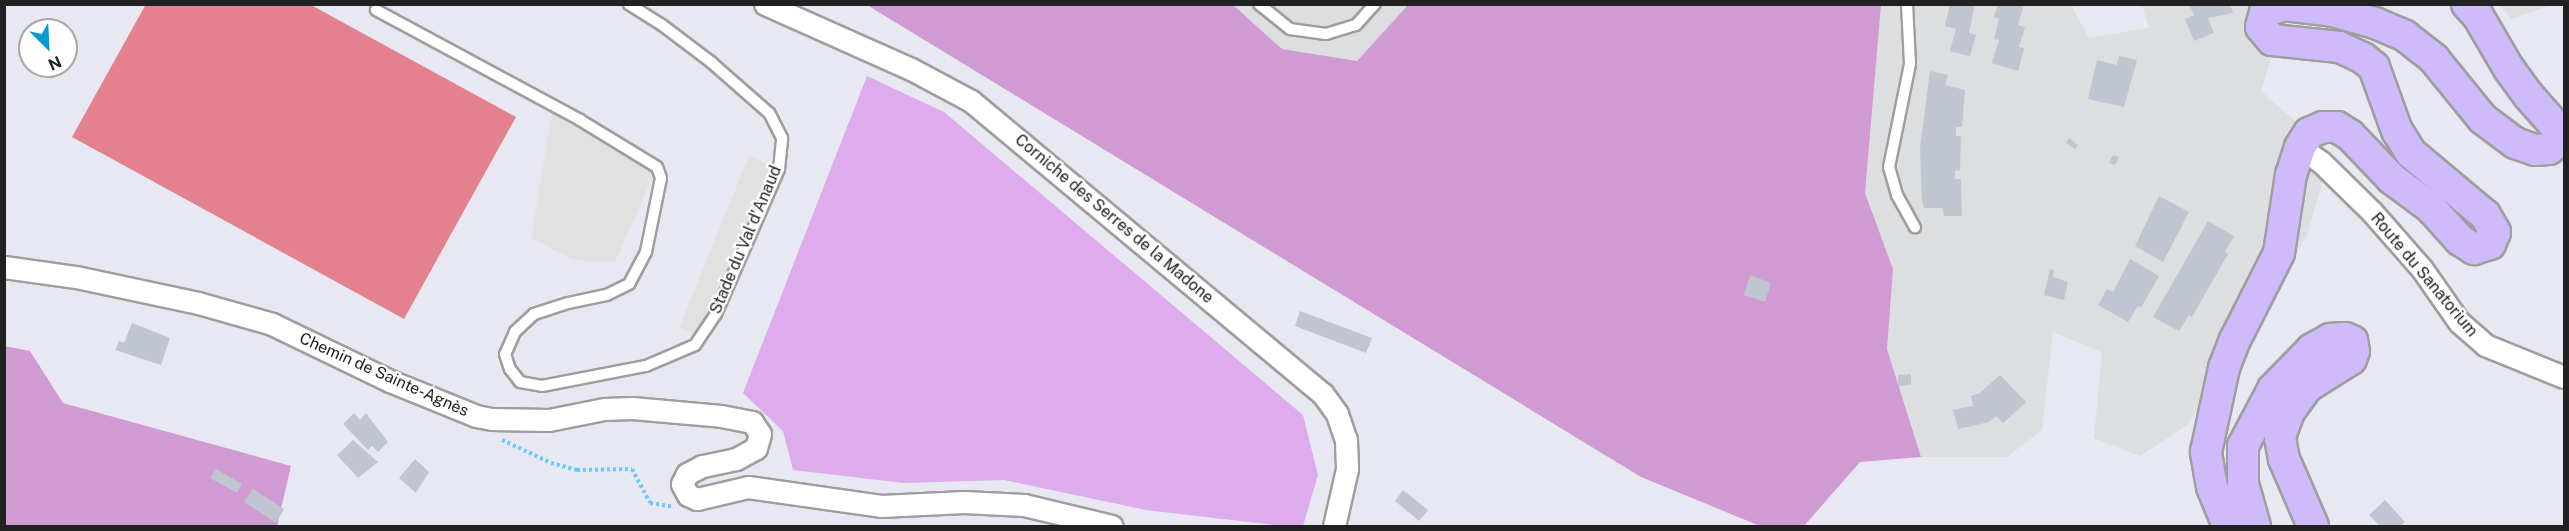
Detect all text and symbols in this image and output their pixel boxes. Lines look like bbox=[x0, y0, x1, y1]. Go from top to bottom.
north arrow bbox=[18, 18, 78, 78]
text: N bbox=[45, 52, 64, 74]
street label: Corniche des Serres de la Madone bbox=[1011, 130, 1217, 308]
street label: Stade du Val d'Anaud bbox=[706, 163, 786, 317]
street label: Route du Sanatorium bbox=[2366, 209, 2482, 341]
street label: Chemin de Sainte-Agnès bbox=[296, 329, 472, 421]

